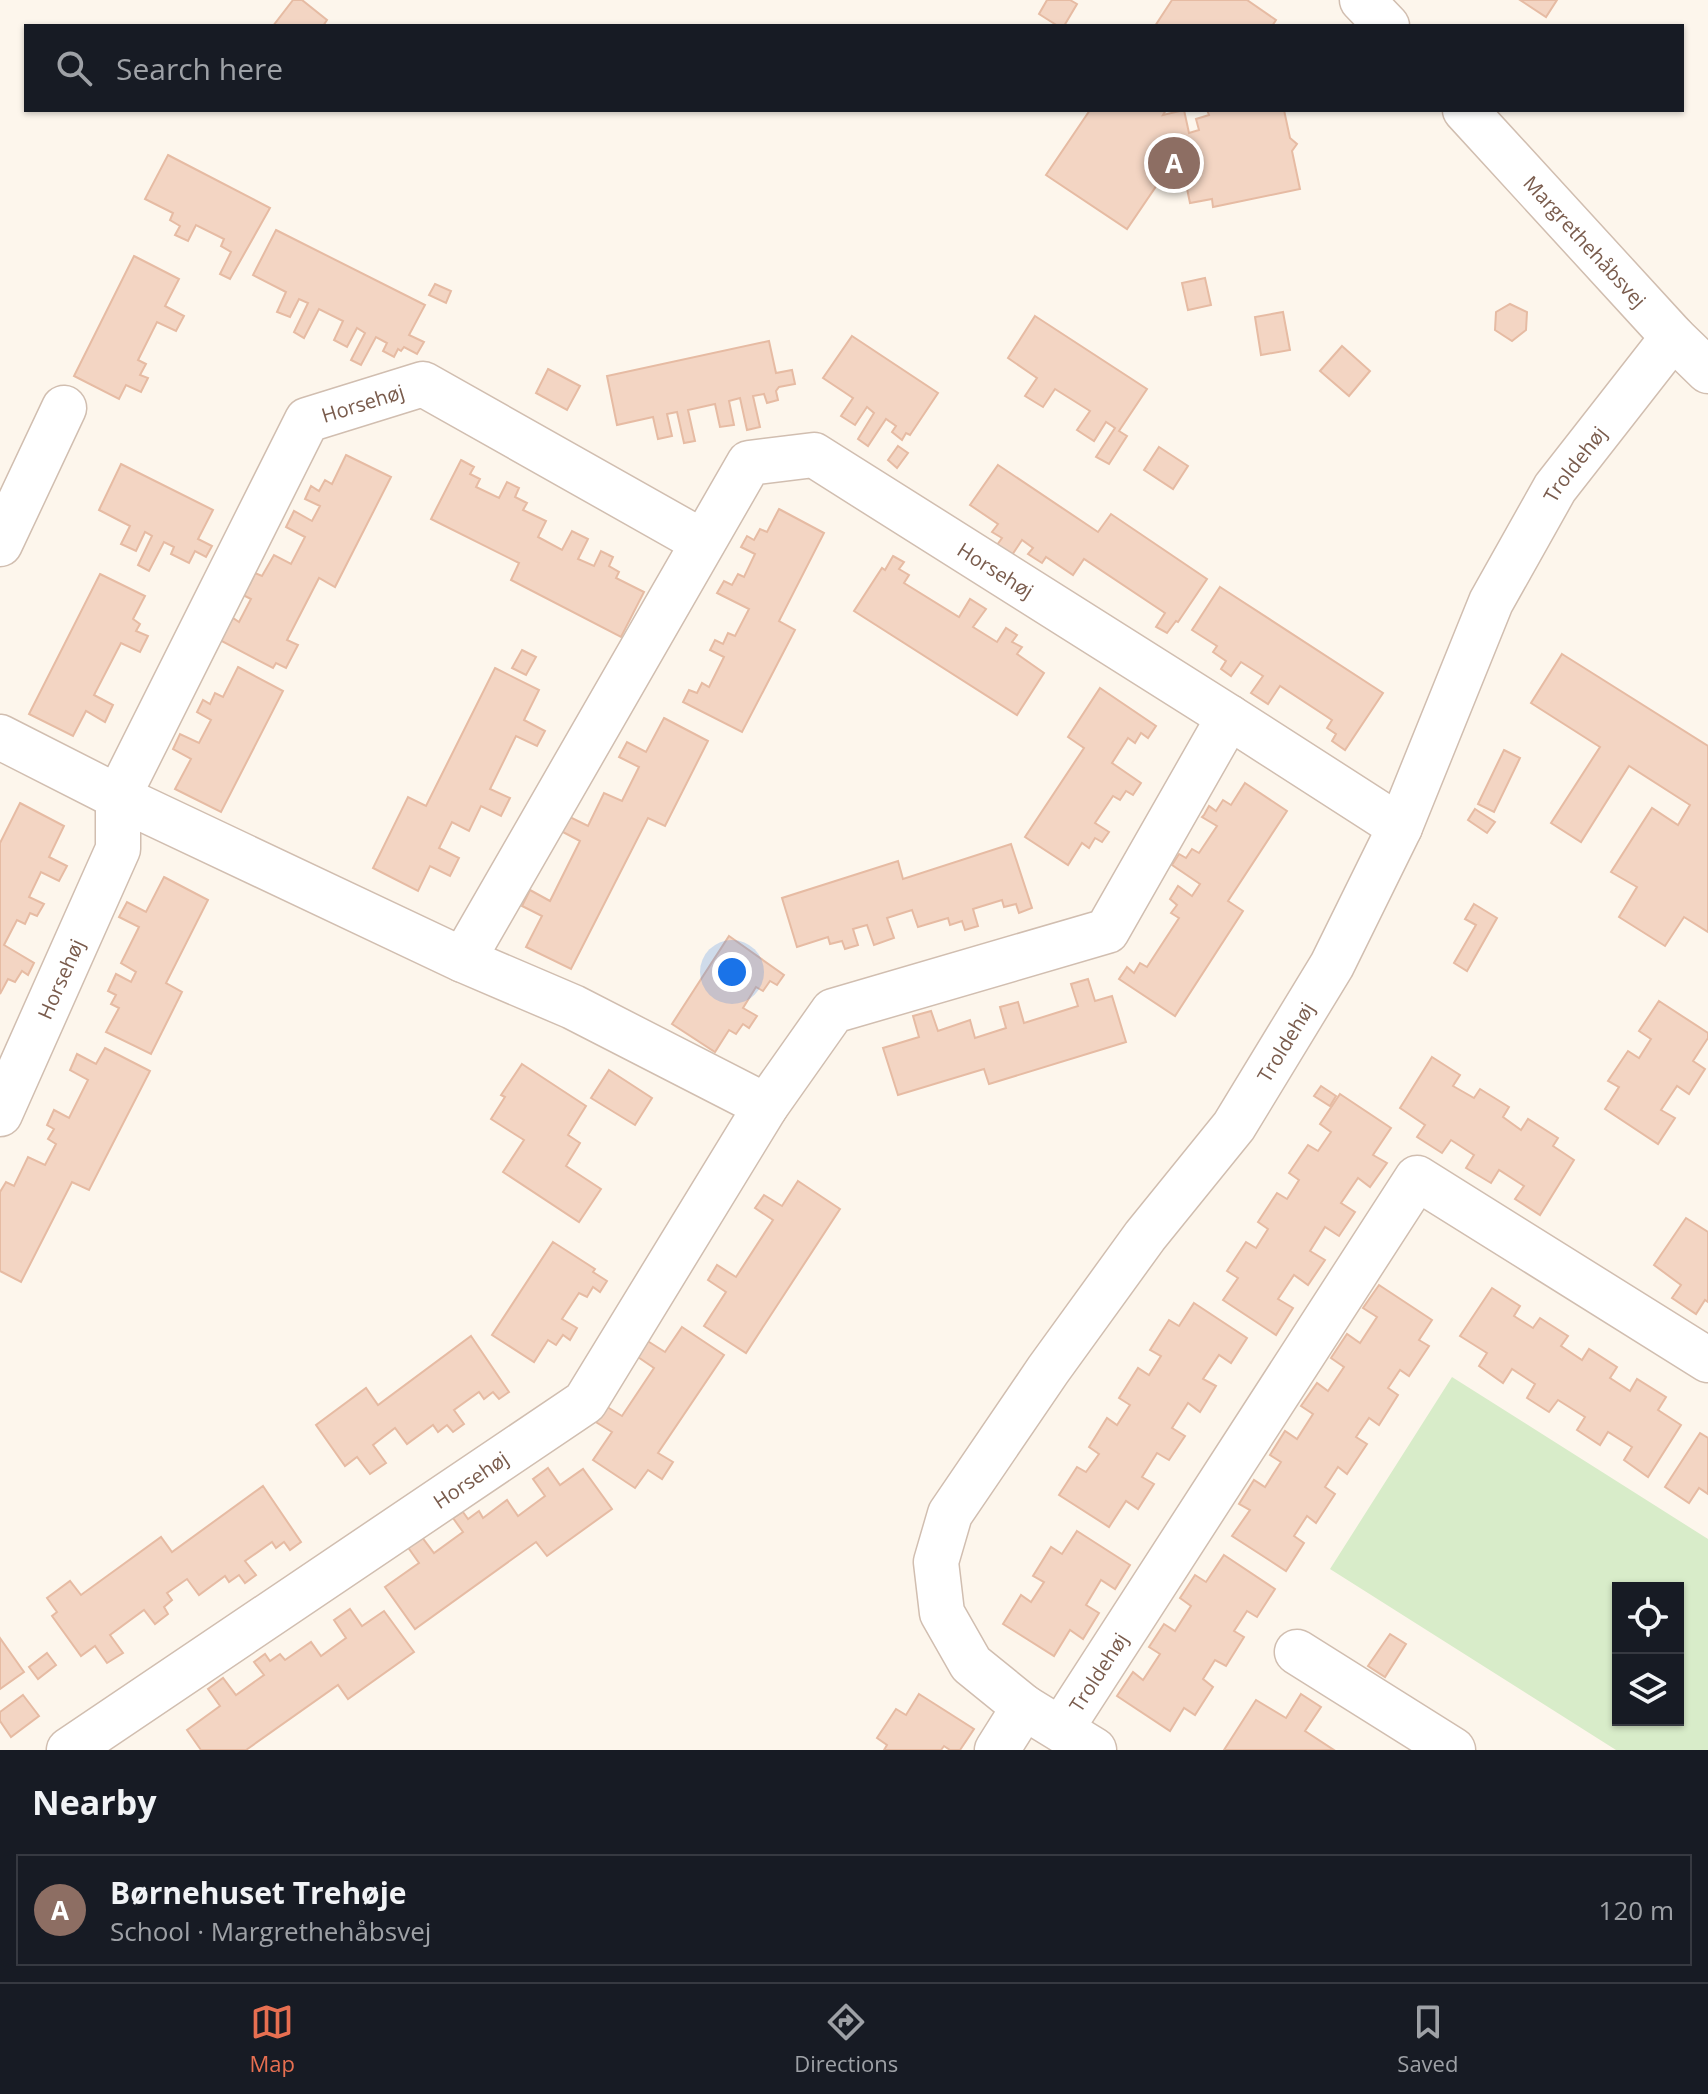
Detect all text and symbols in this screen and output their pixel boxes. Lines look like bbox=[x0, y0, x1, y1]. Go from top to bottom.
search box bbox=[24, 24, 1684, 112]
icon: search bbox=[52, 46, 96, 90]
text: Search here bbox=[116, 48, 283, 89]
pin: A bbox=[1148, 133, 1200, 193]
street label: Margrethehåbsvej bbox=[1518, 170, 1653, 313]
street label: Horsehøj bbox=[318, 377, 407, 428]
street label: Troldehøj bbox=[1536, 420, 1612, 507]
street label: Horsehøj bbox=[953, 536, 1039, 604]
street label: Horsehøj bbox=[31, 934, 90, 1023]
your location bbox=[712, 952, 752, 992]
street label: Troldehøj bbox=[1250, 997, 1320, 1087]
street label: Horsehøj bbox=[427, 1444, 513, 1514]
map controls bbox=[1612, 1582, 1684, 1726]
button: locate bbox=[1612, 1582, 1684, 1654]
street label: Troldehøj bbox=[1062, 1627, 1133, 1717]
button: layers bbox=[1612, 1654, 1684, 1726]
text: Nearby bbox=[32, 1779, 157, 1825]
text: Børnehuset Trehøje bbox=[110, 1872, 407, 1913]
text: A bbox=[51, 1892, 69, 1928]
text: 120 m bbox=[1599, 1892, 1674, 1928]
text: School · Margrethehåbsvej bbox=[110, 1913, 431, 1949]
tab: Map bbox=[250, 2000, 295, 2078]
tab: Directions bbox=[794, 2000, 898, 2078]
tab: Saved bbox=[1397, 2000, 1458, 2078]

